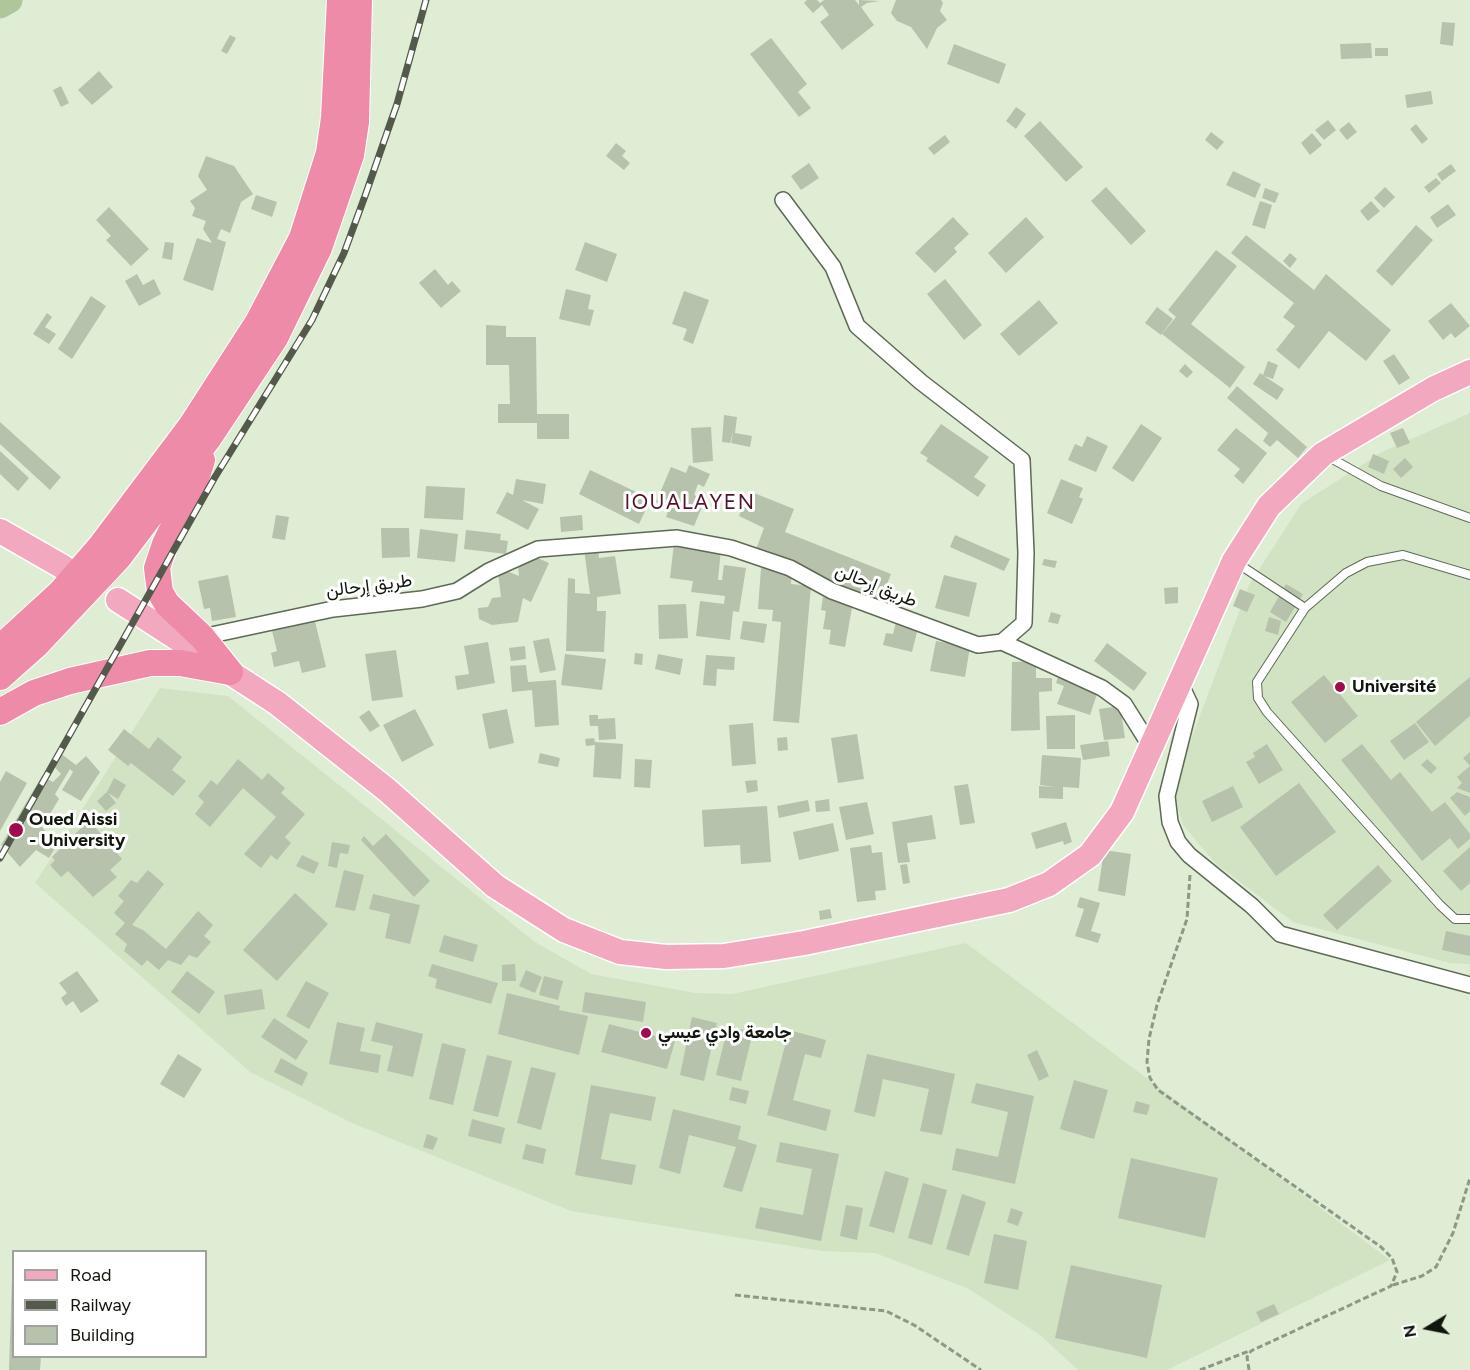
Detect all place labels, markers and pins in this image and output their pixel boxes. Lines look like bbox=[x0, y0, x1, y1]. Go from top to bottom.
place label: Université bbox=[1352, 676, 1436, 698]
marker: Université bbox=[1333, 680, 1347, 694]
place label: Oued Aissi - University bbox=[29, 809, 125, 852]
marker: Oued Aissi - University bbox=[7, 821, 25, 839]
place label: جامعة وادي عيسي bbox=[658, 1022, 792, 1044]
marker: جامعة وادي عيسي bbox=[639, 1026, 653, 1040]

